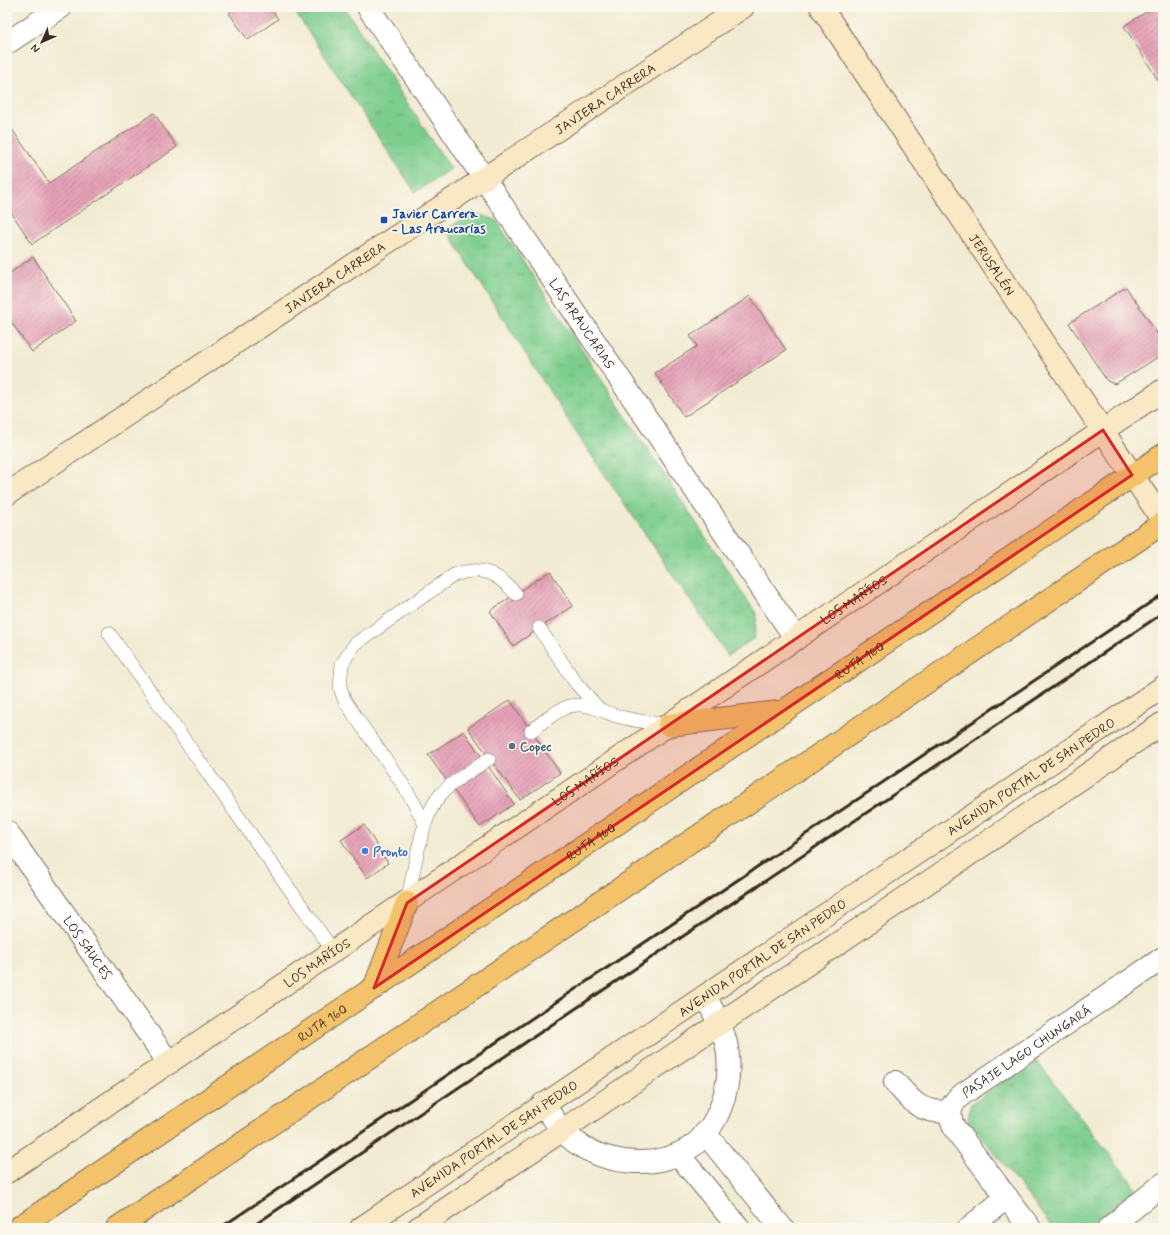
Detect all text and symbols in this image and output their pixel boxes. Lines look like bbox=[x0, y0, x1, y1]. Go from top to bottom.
north arrow bbox=[22, 22, 62, 62]
text: N bbox=[28, 41, 43, 56]
street label: JAVIERA CARRERA bbox=[552, 60, 659, 139]
place label: Javier Carrera - Las Araucarias bbox=[392, 206, 486, 238]
marker: Javier Carrera - Las Araucarias bbox=[379, 215, 389, 225]
street label: JERUSALÉN bbox=[964, 231, 1018, 299]
street label: JAVIERA CARRERA bbox=[282, 239, 389, 318]
street label: LAS ARAUCARIAS bbox=[544, 276, 618, 373]
street label: LOS MAÑÍOS bbox=[818, 572, 891, 629]
street label: RUTA 160 bbox=[832, 638, 888, 684]
street label: AVENIDA PORTAL DE SAN PEDRO bbox=[944, 715, 1119, 840]
place label: Copec bbox=[520, 739, 552, 756]
marker: Copec bbox=[507, 741, 517, 751]
street label: LOS MAÑÍOS bbox=[549, 754, 623, 811]
street label: RUTA 160 bbox=[563, 820, 620, 865]
place label: Pronto bbox=[373, 844, 408, 861]
marker: Pronto bbox=[360, 846, 370, 856]
street label: AVENIDA PORTAL DE SAN PEDRO bbox=[676, 896, 850, 1021]
street label: LOS SAUCES bbox=[59, 913, 115, 984]
street label: LOS MAÑÍOS bbox=[281, 935, 354, 992]
street label: RUTA 160 bbox=[295, 1001, 351, 1047]
street label: PASAJE LAGO CHUNGARÁ bbox=[959, 1001, 1095, 1102]
street label: AVENIDA PORTAL DE SAN PEDRO bbox=[407, 1077, 582, 1203]

